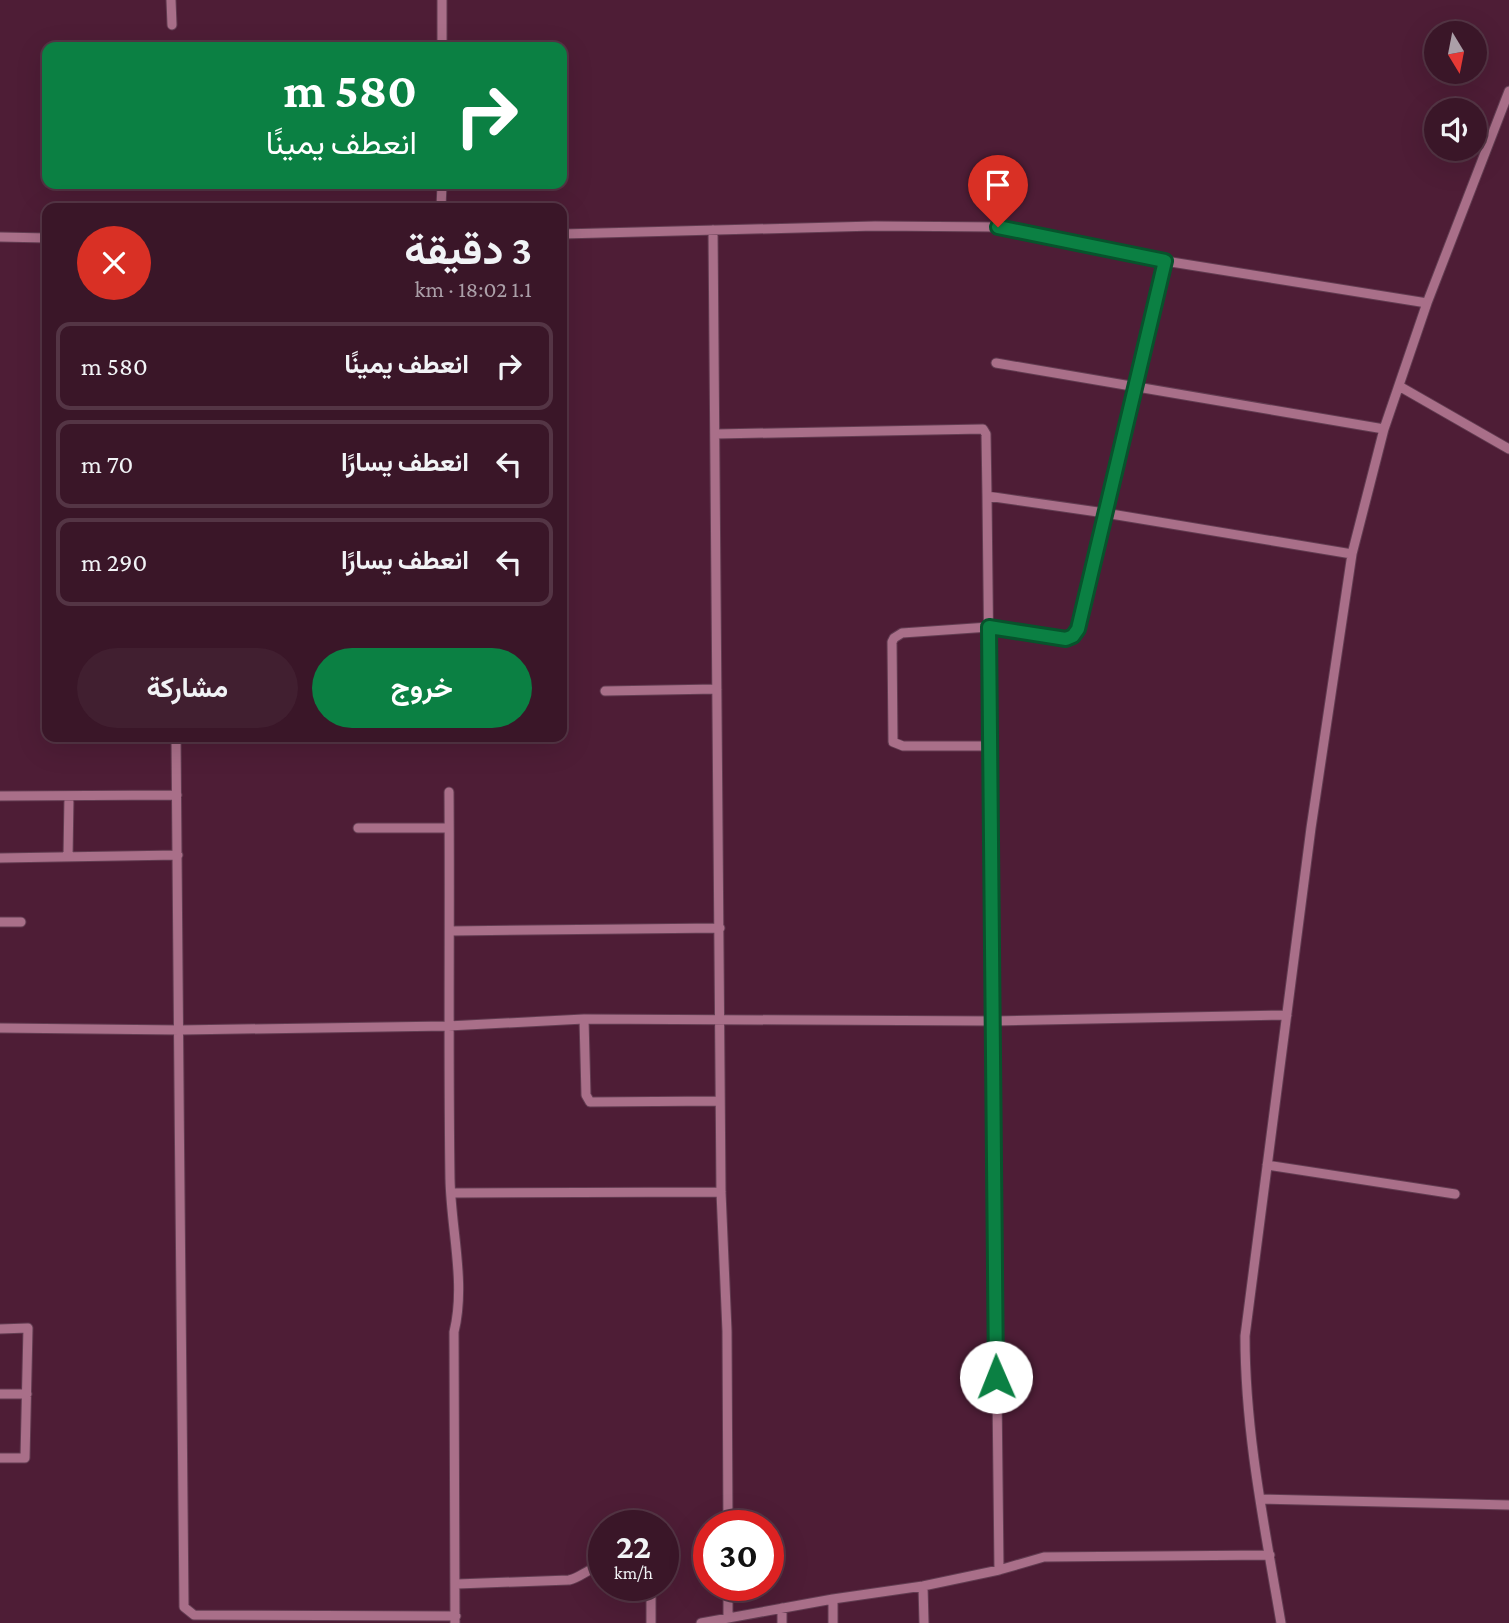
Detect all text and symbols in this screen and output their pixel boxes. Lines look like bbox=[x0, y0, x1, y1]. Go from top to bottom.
north arrow bbox=[1424, 21, 1488, 84]
map controls bbox=[1424, 21, 1487, 161]
text: 580 m bbox=[284, 63, 417, 118]
icon: right bbox=[441, 70, 532, 161]
button: sound bbox=[1424, 98, 1487, 161]
text: انعطف يمينًا bbox=[266, 125, 417, 161]
pin bbox=[968, 155, 1028, 227]
icon: arrive bbox=[979, 166, 1017, 204]
button: close bbox=[77, 226, 151, 300]
text: 3 دقيقة bbox=[404, 226, 532, 273]
text: 1.1 km · 18:02 bbox=[415, 276, 532, 302]
icon: right bbox=[490, 347, 528, 385]
text: انعطف يمينًا bbox=[344, 350, 469, 379]
text: 580 m bbox=[81, 352, 148, 381]
icon: left bbox=[490, 445, 528, 483]
text: انعطف يسارًا bbox=[341, 448, 469, 477]
text: 70 m bbox=[81, 450, 133, 479]
icon: left bbox=[490, 543, 528, 581]
text: انعطف يسارًا bbox=[341, 546, 469, 575]
text: 290 m bbox=[81, 548, 147, 577]
button: مشاركة bbox=[77, 648, 298, 728]
button: خروج bbox=[312, 648, 532, 728]
position arrow bbox=[959, 1340, 1033, 1414]
speed limit sign: 30 bbox=[693, 1510, 784, 1601]
text: 22 bbox=[616, 1527, 651, 1566]
text: km/h bbox=[614, 1563, 653, 1583]

